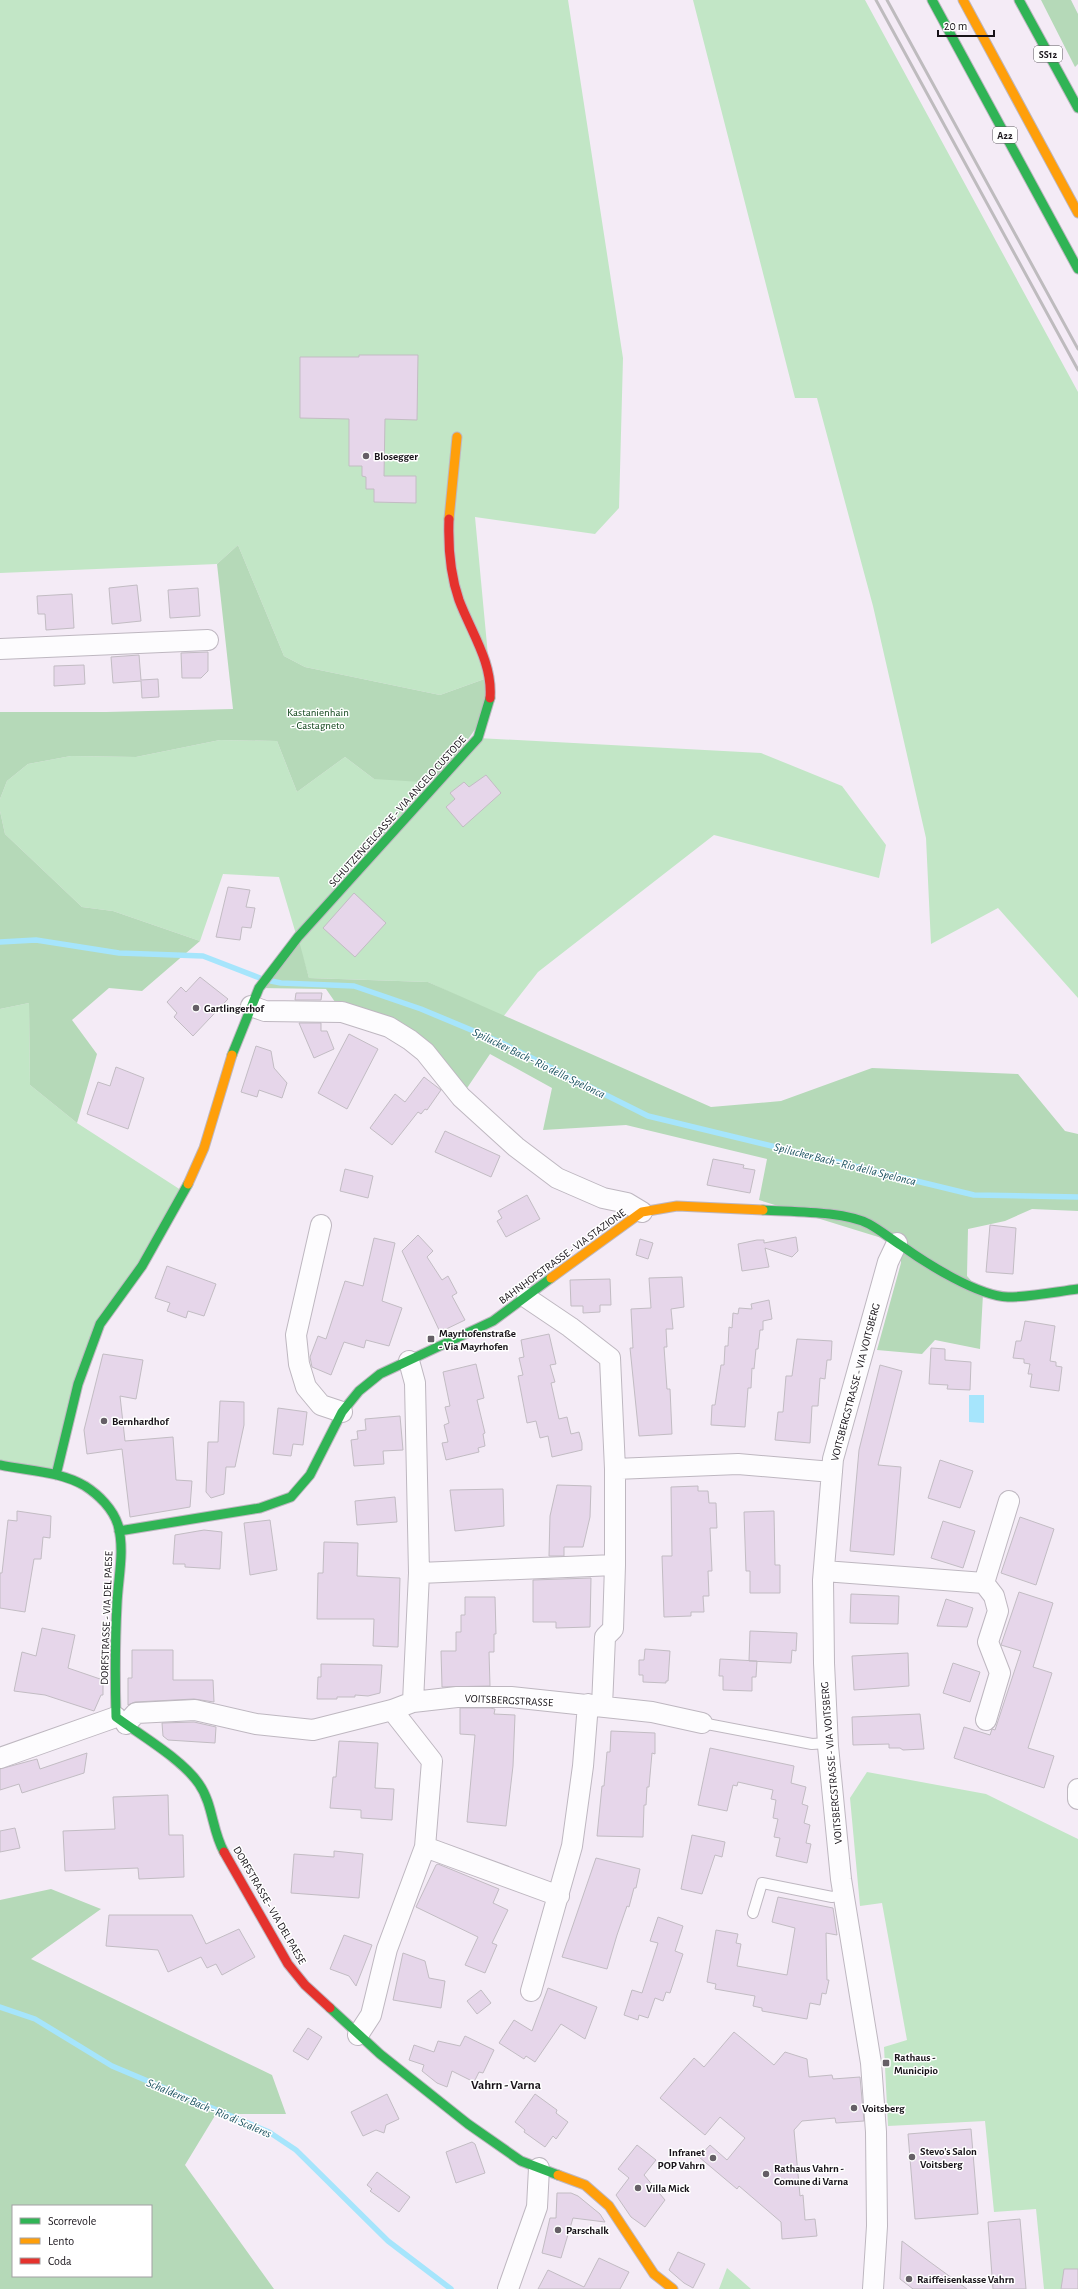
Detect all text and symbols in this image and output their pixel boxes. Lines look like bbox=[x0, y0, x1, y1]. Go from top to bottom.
scale bar bbox=[938, 12, 994, 38]
text: 20 m bbox=[944, 20, 967, 32]
road number: SS12 bbox=[1034, 46, 1062, 62]
road number: A22 bbox=[993, 127, 1017, 143]
marker: Blosegger bbox=[361, 451, 371, 461]
place label: Blosegger bbox=[374, 451, 418, 462]
park label: Kastanienhain - Castagneto bbox=[287, 707, 349, 731]
street label: SCHUTZENGELGASSE - VIA ANGELO CUSTODE bbox=[327, 733, 468, 889]
marker: Gartlingerhof bbox=[191, 1003, 201, 1013]
place label: Gartlingerhof bbox=[204, 1003, 265, 1014]
water label: Spilucker Bach - Rio della Spelonca bbox=[470, 1026, 607, 1101]
water label: Spilucker Bach - Rio della Spelonca bbox=[773, 1141, 917, 1188]
street label: BAHNHOFSTRASSE - VIA STAZIONE bbox=[497, 1206, 628, 1306]
street label: VOITSBERGSTRASSE - VIA VOITSBERG bbox=[829, 1302, 882, 1462]
place label: Mayrhofenstraße - Via Mayrhofen bbox=[439, 1328, 516, 1352]
marker: Mayrhofenstraße - Via Mayrhofen bbox=[426, 1334, 436, 1344]
marker: Bernhardhof bbox=[99, 1416, 109, 1426]
place label: Bernhardhof bbox=[112, 1416, 170, 1427]
street label: DORFSTRASSE - VIA DEL PAESE bbox=[99, 1550, 114, 1685]
street label: VOITSBERGSTRASSE - VIA VOITSBERG bbox=[819, 1681, 844, 1845]
street label: VOITSBERGSTRASSE bbox=[464, 1693, 554, 1708]
street label: DORFSTRASSE - VIA DEL PAESE bbox=[231, 1844, 308, 1967]
place label: Rathaus - Municipio bbox=[894, 2052, 939, 2076]
marker: Rathaus - Municipio bbox=[881, 2058, 891, 2068]
water label: Schalderer Bach - Rio di Scaleres bbox=[145, 2076, 273, 2140]
district label: Vahrn - Varna bbox=[471, 2079, 541, 2092]
marker: Voitsberg bbox=[849, 2103, 859, 2113]
place label: Voitsberg bbox=[862, 2103, 905, 2114]
place label: Stevo's Salon Voitsberg bbox=[920, 2146, 977, 2170]
place label: Infranet POP Vahrn bbox=[658, 2147, 705, 2171]
marker: Stevo's Salon Voitsberg bbox=[907, 2152, 917, 2162]
marker: Infranet POP Vahrn bbox=[708, 2153, 718, 2163]
place label: Rathaus Vahrn - Comune di Varna bbox=[774, 2163, 849, 2187]
marker: Rathaus Vahrn - Comune di Varna bbox=[761, 2169, 771, 2179]
marker: Villa Mick bbox=[633, 2183, 643, 2193]
place label: Villa Mick bbox=[646, 2183, 690, 2194]
legend bbox=[12, 2205, 152, 2277]
text: Scorrevole bbox=[48, 2215, 96, 2227]
marker: Parschalk bbox=[553, 2225, 563, 2235]
place label: Parschalk bbox=[566, 2225, 609, 2236]
text: Lento bbox=[48, 2235, 74, 2247]
text: Coda bbox=[48, 2255, 72, 2267]
marker: Raiffeisenkasse Vahrn bbox=[904, 2274, 914, 2284]
place label: Raiffeisenkasse Vahrn bbox=[917, 2274, 1014, 2285]

